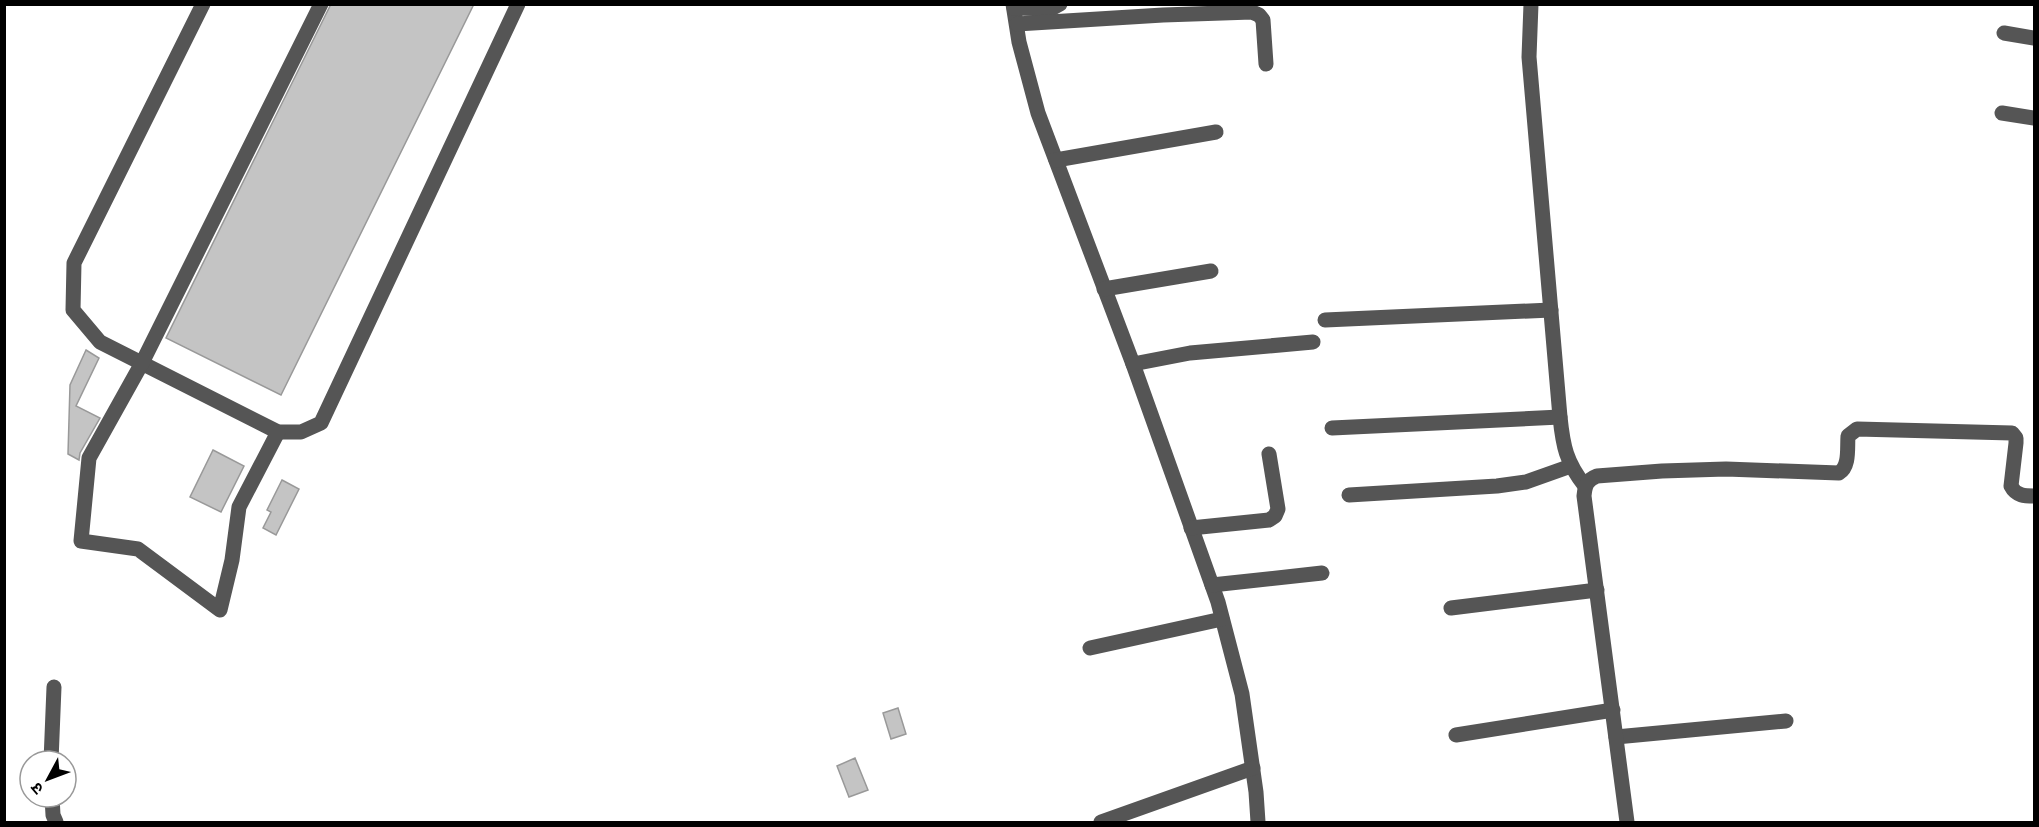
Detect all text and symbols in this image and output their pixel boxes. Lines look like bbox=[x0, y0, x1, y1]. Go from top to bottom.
north arrow bbox=[18, 749, 78, 809]
text: उ bbox=[27, 778, 48, 798]

